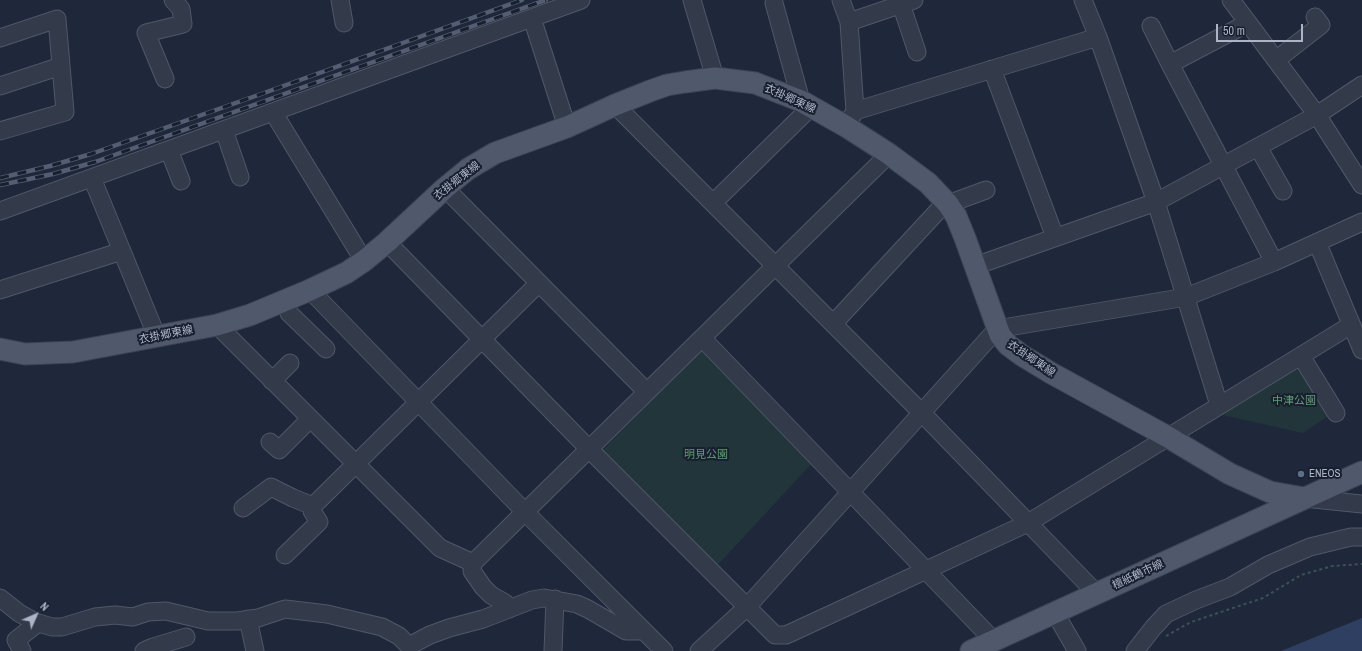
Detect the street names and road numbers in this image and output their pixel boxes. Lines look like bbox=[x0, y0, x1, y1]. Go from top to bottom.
street label: 衣掛郷東線 bbox=[762, 82, 818, 116]
street label: 衣掛郷東線 bbox=[431, 159, 483, 203]
street label: 衣掛郷東線 bbox=[138, 323, 194, 347]
street label: 衣掛郷東線 bbox=[1005, 338, 1057, 380]
street label: 檀紙鶴市線 bbox=[1110, 557, 1166, 593]

